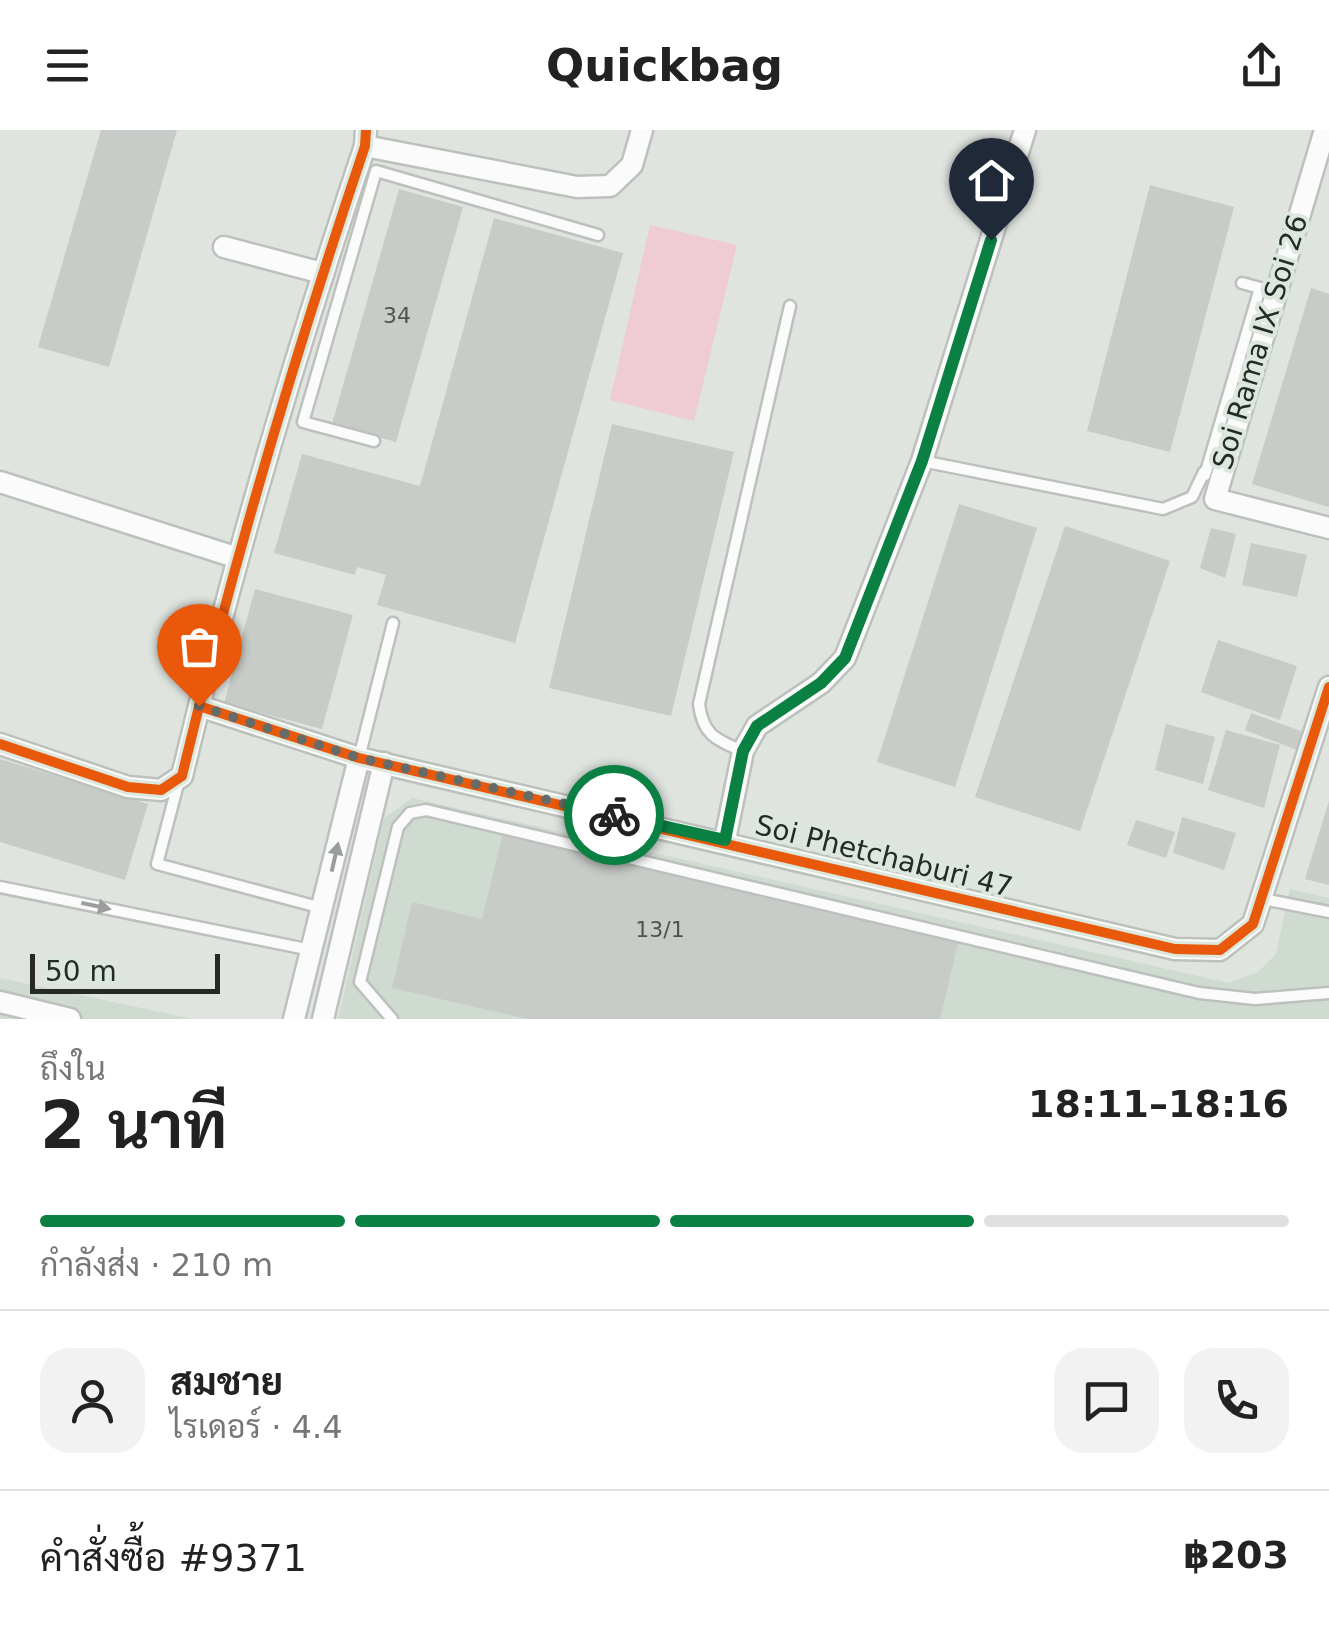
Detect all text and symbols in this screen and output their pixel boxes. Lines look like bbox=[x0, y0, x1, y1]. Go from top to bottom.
icon: menu bbox=[40, 38, 95, 93]
icon: share bbox=[1234, 38, 1289, 93]
text: Quickbag bbox=[546, 39, 783, 92]
pin bbox=[949, 138, 1034, 241]
icon: home bbox=[964, 153, 1019, 208]
street label: Soi Rama IX Soi 26 bbox=[1206, 211, 1314, 473]
house number: 34 bbox=[383, 303, 411, 328]
pin bbox=[157, 604, 242, 707]
icon: bag bbox=[172, 619, 227, 674]
courier bbox=[564, 765, 664, 865]
icon: bike bbox=[587, 788, 642, 843]
street label: Soi Phetchaburi 47 bbox=[752, 808, 1016, 904]
one-way arrow bbox=[328, 841, 344, 872]
one-way arrow bbox=[80, 898, 111, 914]
house number: 13/1 bbox=[635, 917, 685, 942]
scale bar bbox=[30, 949, 220, 994]
text: 50 m bbox=[45, 955, 117, 988]
text: ถึงใน bbox=[40, 1050, 106, 1088]
text: 18:11–18:16 bbox=[1028, 1082, 1289, 1126]
text: 2 นาที bbox=[40, 1088, 227, 1163]
text: กำลังส่ง · 210 m bbox=[40, 1246, 273, 1284]
button: person bbox=[40, 1348, 145, 1453]
button: chat bbox=[1054, 1348, 1159, 1453]
button: phone bbox=[1184, 1348, 1289, 1453]
text: สมชาย bbox=[170, 1360, 283, 1404]
text: ไรเดอร์ · 4.4 bbox=[170, 1408, 343, 1446]
text: ฿203 bbox=[1183, 1533, 1289, 1577]
text: คำสั่งซื้อ #9371 bbox=[40, 1536, 307, 1580]

